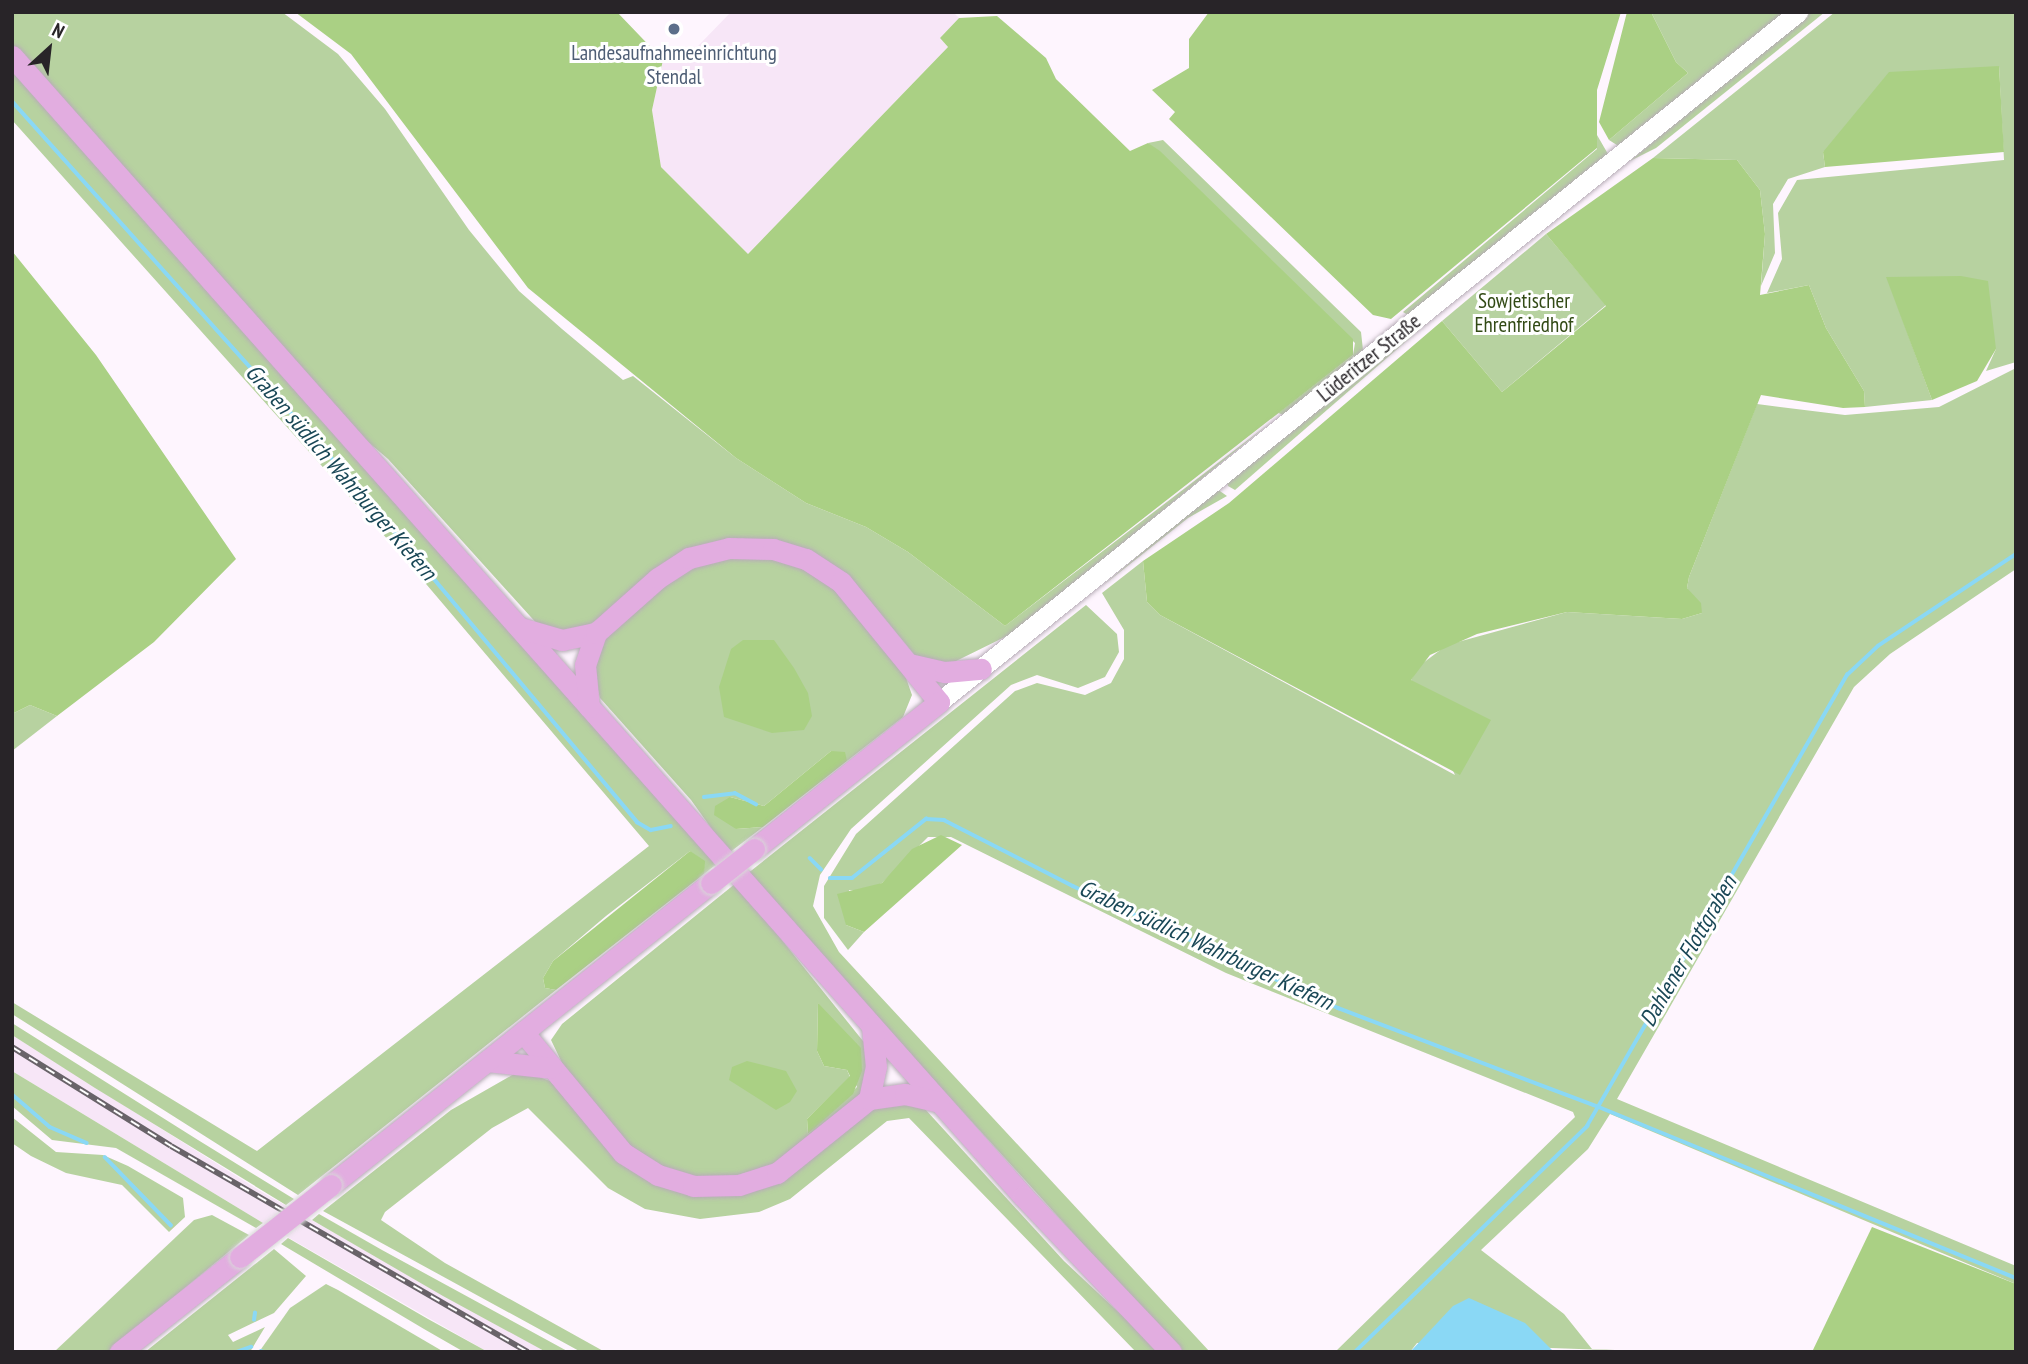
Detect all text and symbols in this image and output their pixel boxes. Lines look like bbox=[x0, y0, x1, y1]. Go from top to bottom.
north arrow bbox=[14, 14, 84, 84]
text: N bbox=[49, 17, 69, 43]
marker: Landesaufnahmeeinrichtung Stendal bbox=[666, 21, 682, 37]
place label: Landesaufnahmeeinrichtung Stendal bbox=[571, 40, 777, 90]
park label: Sowjetischer Ehrenfriedhof bbox=[1475, 288, 1573, 338]
street label: Lüderitzer Straße bbox=[1312, 309, 1426, 407]
water label: Graben südlich Wahrburger Kiefern bbox=[240, 358, 442, 586]
water label: Dahlener Flottgraben bbox=[1634, 871, 1742, 1031]
water label: Graben südlich Wahrburger Kiefern bbox=[1075, 874, 1337, 1016]

